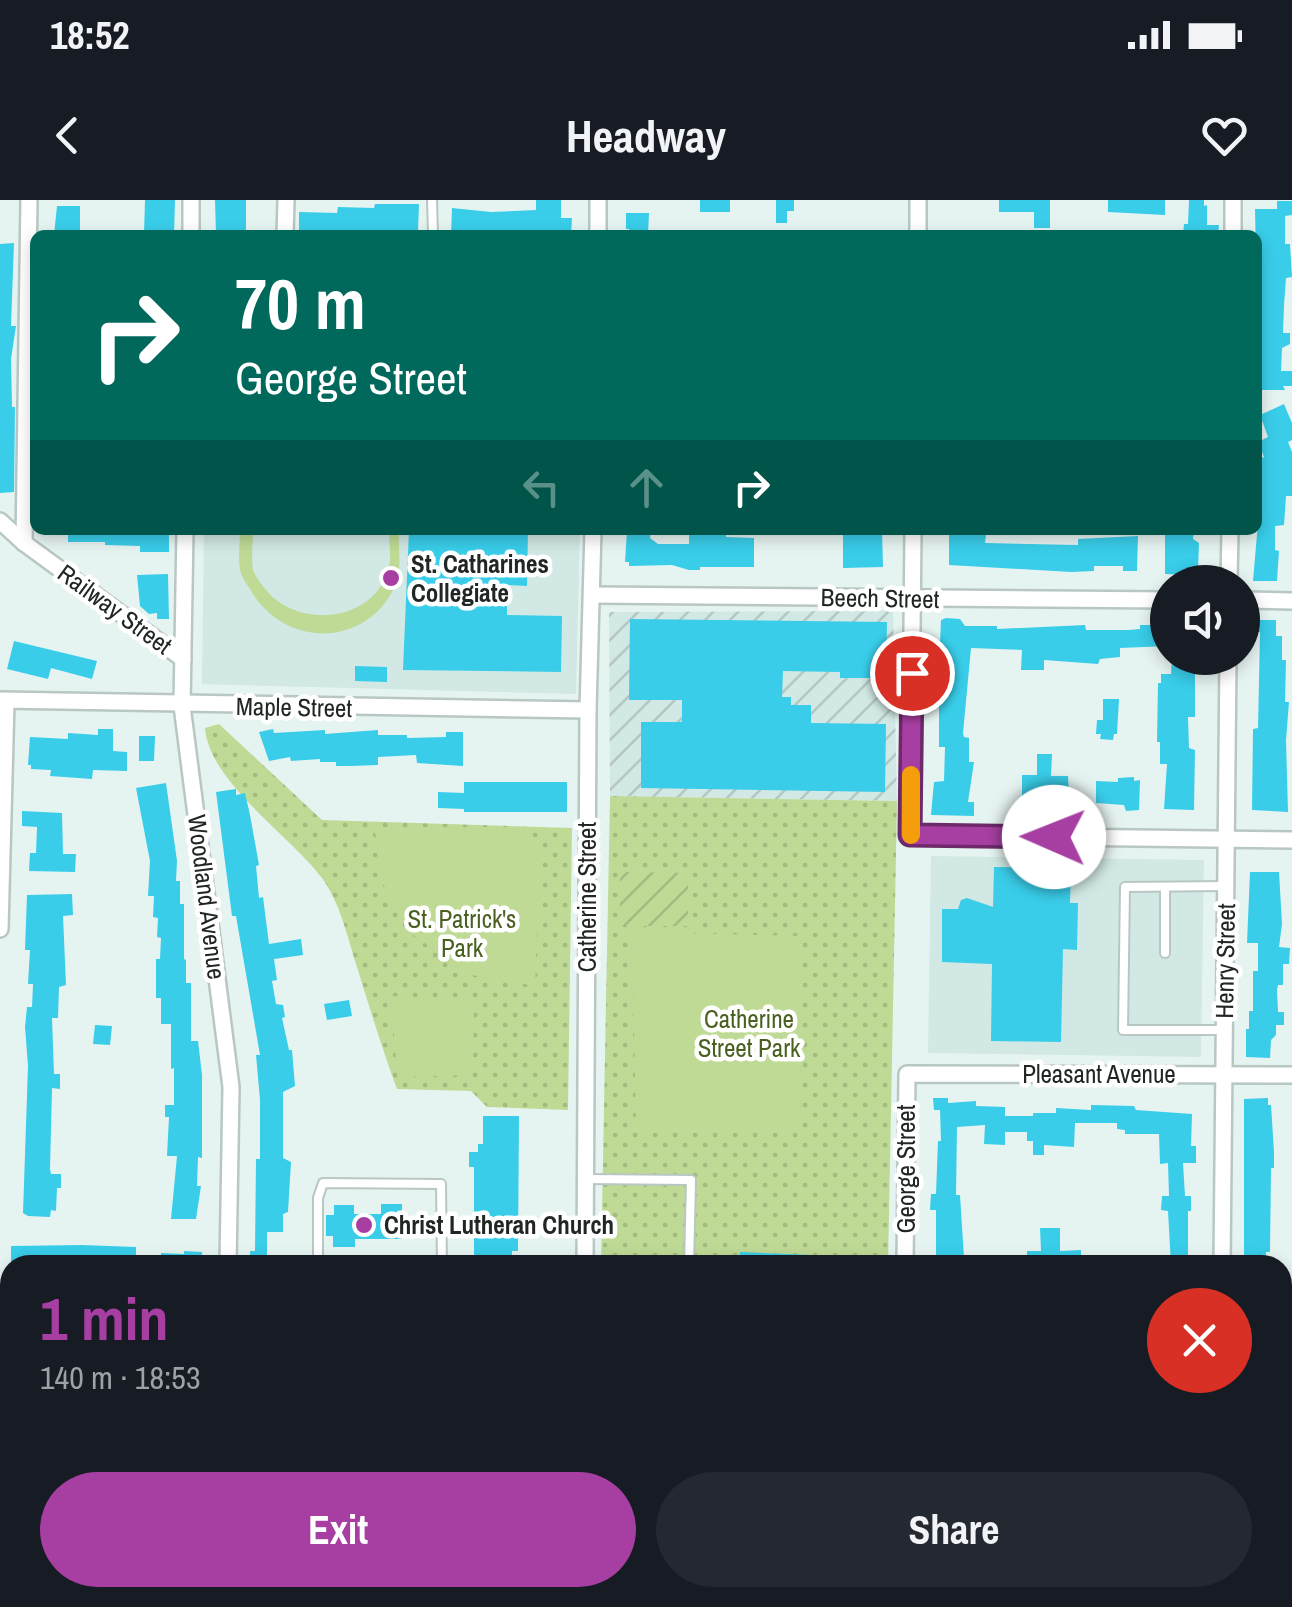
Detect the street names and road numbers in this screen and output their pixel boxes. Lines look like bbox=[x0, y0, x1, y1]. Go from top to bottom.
street label: Railway Street bbox=[51, 556, 179, 662]
street label: Beech Street bbox=[820, 580, 940, 616]
street label: Maple Street bbox=[236, 689, 353, 725]
street label: Woodland Avenue bbox=[180, 813, 234, 981]
street label: Catherine Street bbox=[570, 821, 604, 972]
street label: Henry Street bbox=[1207, 903, 1243, 1019]
street label: Pleasant Avenue bbox=[1022, 1057, 1176, 1091]
street label: George Street bbox=[889, 1104, 923, 1233]

